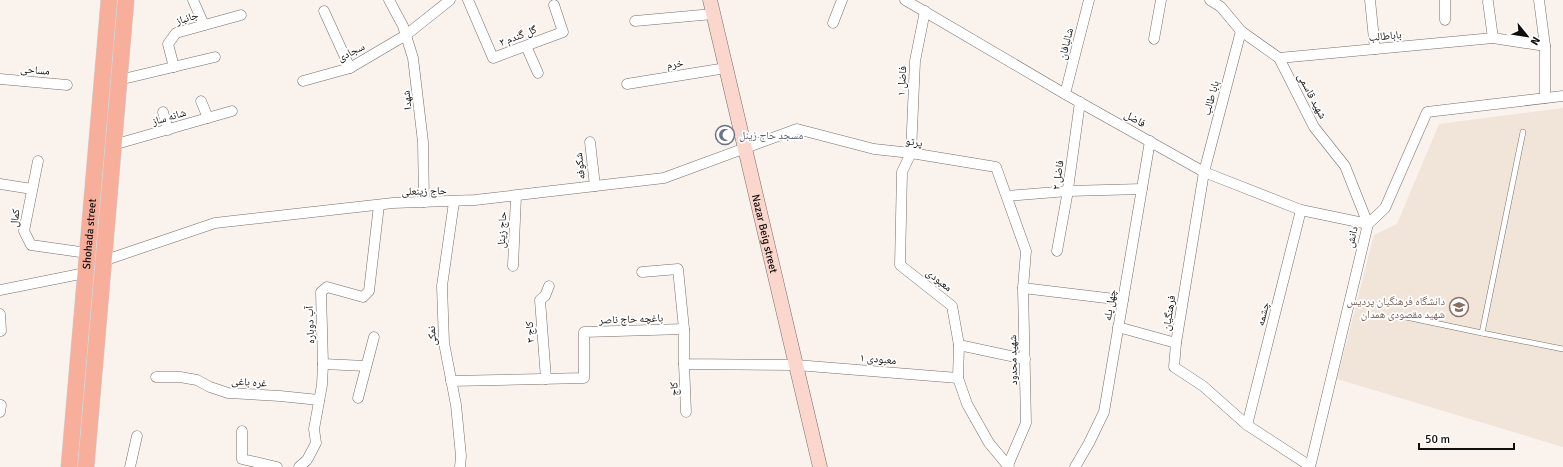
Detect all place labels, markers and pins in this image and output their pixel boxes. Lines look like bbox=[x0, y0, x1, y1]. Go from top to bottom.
mosque icon: مسجد حاج زینل bbox=[714, 124, 736, 146]
place label: مسجد حاج زینل bbox=[739, 129, 803, 142]
place label: دانشگاه فرهنگیان پردیس شهید مقصودی همدان bbox=[1347, 295, 1445, 321]
school or university icon: دانشگاه فرهنگیان پردیس شهید مقصودی همدان bbox=[1448, 296, 1470, 318]

